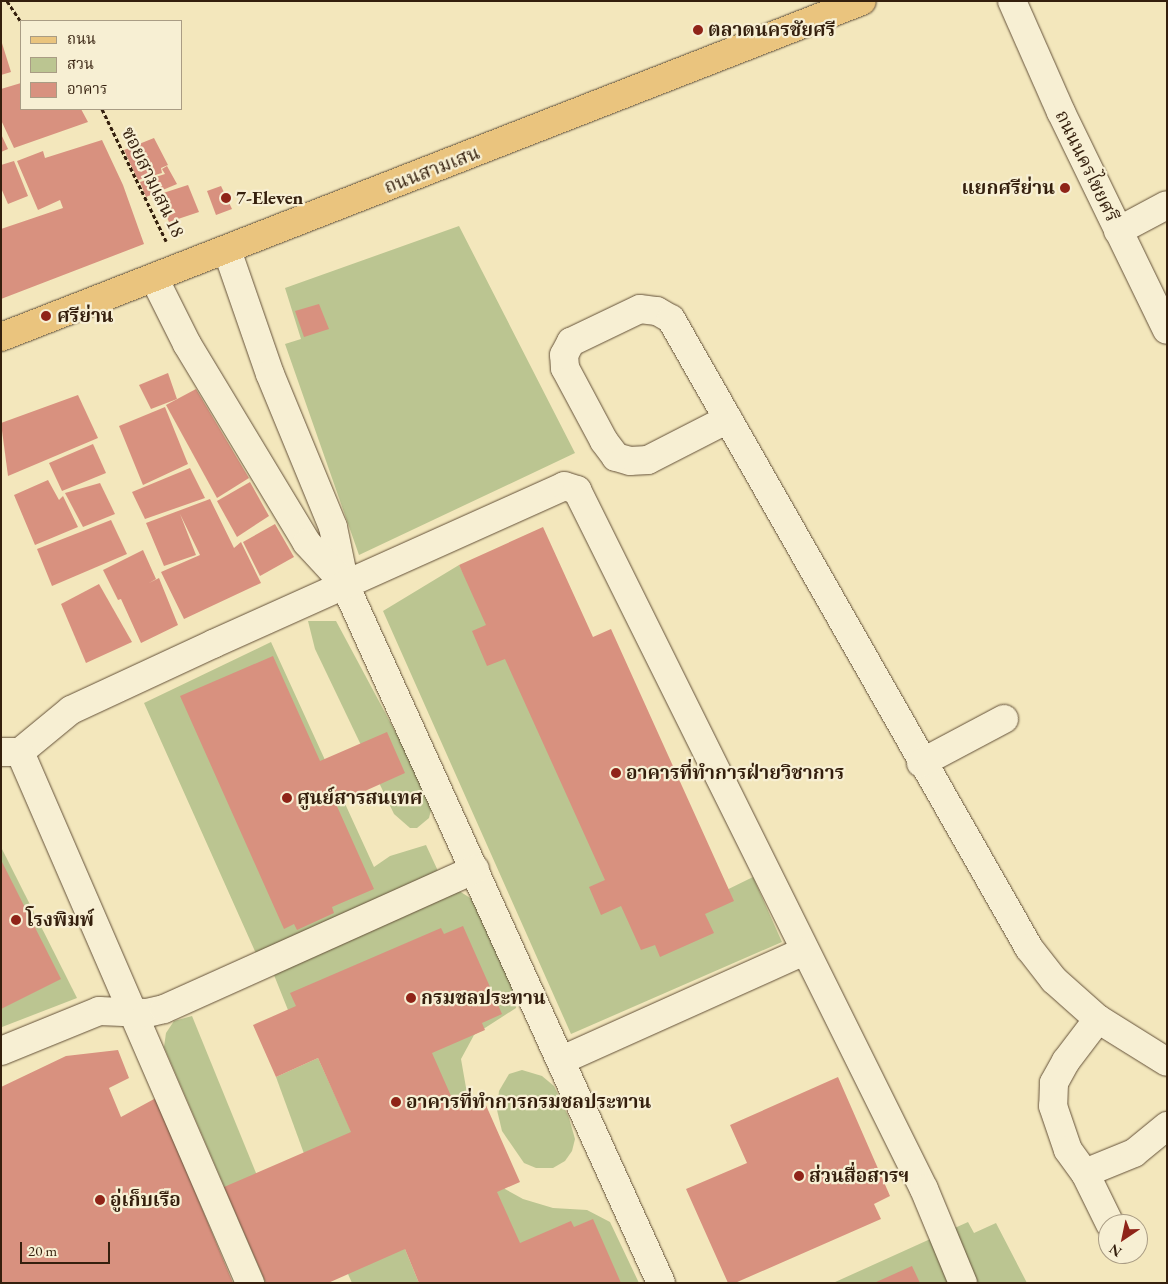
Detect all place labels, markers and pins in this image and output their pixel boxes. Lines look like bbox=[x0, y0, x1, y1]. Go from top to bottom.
place label: ตลาดนครชัยศรี bbox=[708, 19, 835, 41]
marker: ตลาดนครชัยศรี bbox=[692, 24, 704, 36]
place label: แยกศรีย่าน bbox=[962, 177, 1055, 199]
marker: แยกศรีย่าน bbox=[1059, 182, 1071, 194]
place label: 7-Eleven bbox=[236, 187, 303, 209]
marker: 7-Eleven bbox=[220, 192, 232, 204]
place label: ศรีย่าน bbox=[57, 305, 114, 327]
marker: ศรีย่าน bbox=[39, 309, 53, 323]
place label: อาคารที่ทำการฝ่ายวิชาการ bbox=[626, 762, 844, 784]
marker: อาคารที่ทำการฝ่ายวิชาการ bbox=[610, 767, 622, 779]
place label: ศูนย์สารสนเทศ bbox=[297, 787, 422, 809]
marker: ศูนย์สารสนเทศ bbox=[281, 792, 293, 804]
place label: โรงพิมพ์ bbox=[26, 909, 94, 931]
marker: โรงพิมพ์ bbox=[10, 914, 22, 926]
place label: กรมชลประทาน bbox=[421, 987, 546, 1009]
marker: กรมชลประทาน bbox=[405, 992, 417, 1004]
place label: อาคารที่ทำการกรมชลประทาน bbox=[406, 1091, 651, 1113]
marker: อาคารที่ทำการกรมชลประทาน bbox=[390, 1096, 402, 1108]
place label: ส่วนสื่อสารฯ bbox=[809, 1165, 910, 1187]
marker: ส่วนสื่อสารฯ bbox=[793, 1170, 805, 1182]
place label: อู่เก็บเรือ bbox=[110, 1189, 181, 1211]
marker: อู่เก็บเรือ bbox=[94, 1194, 106, 1206]

